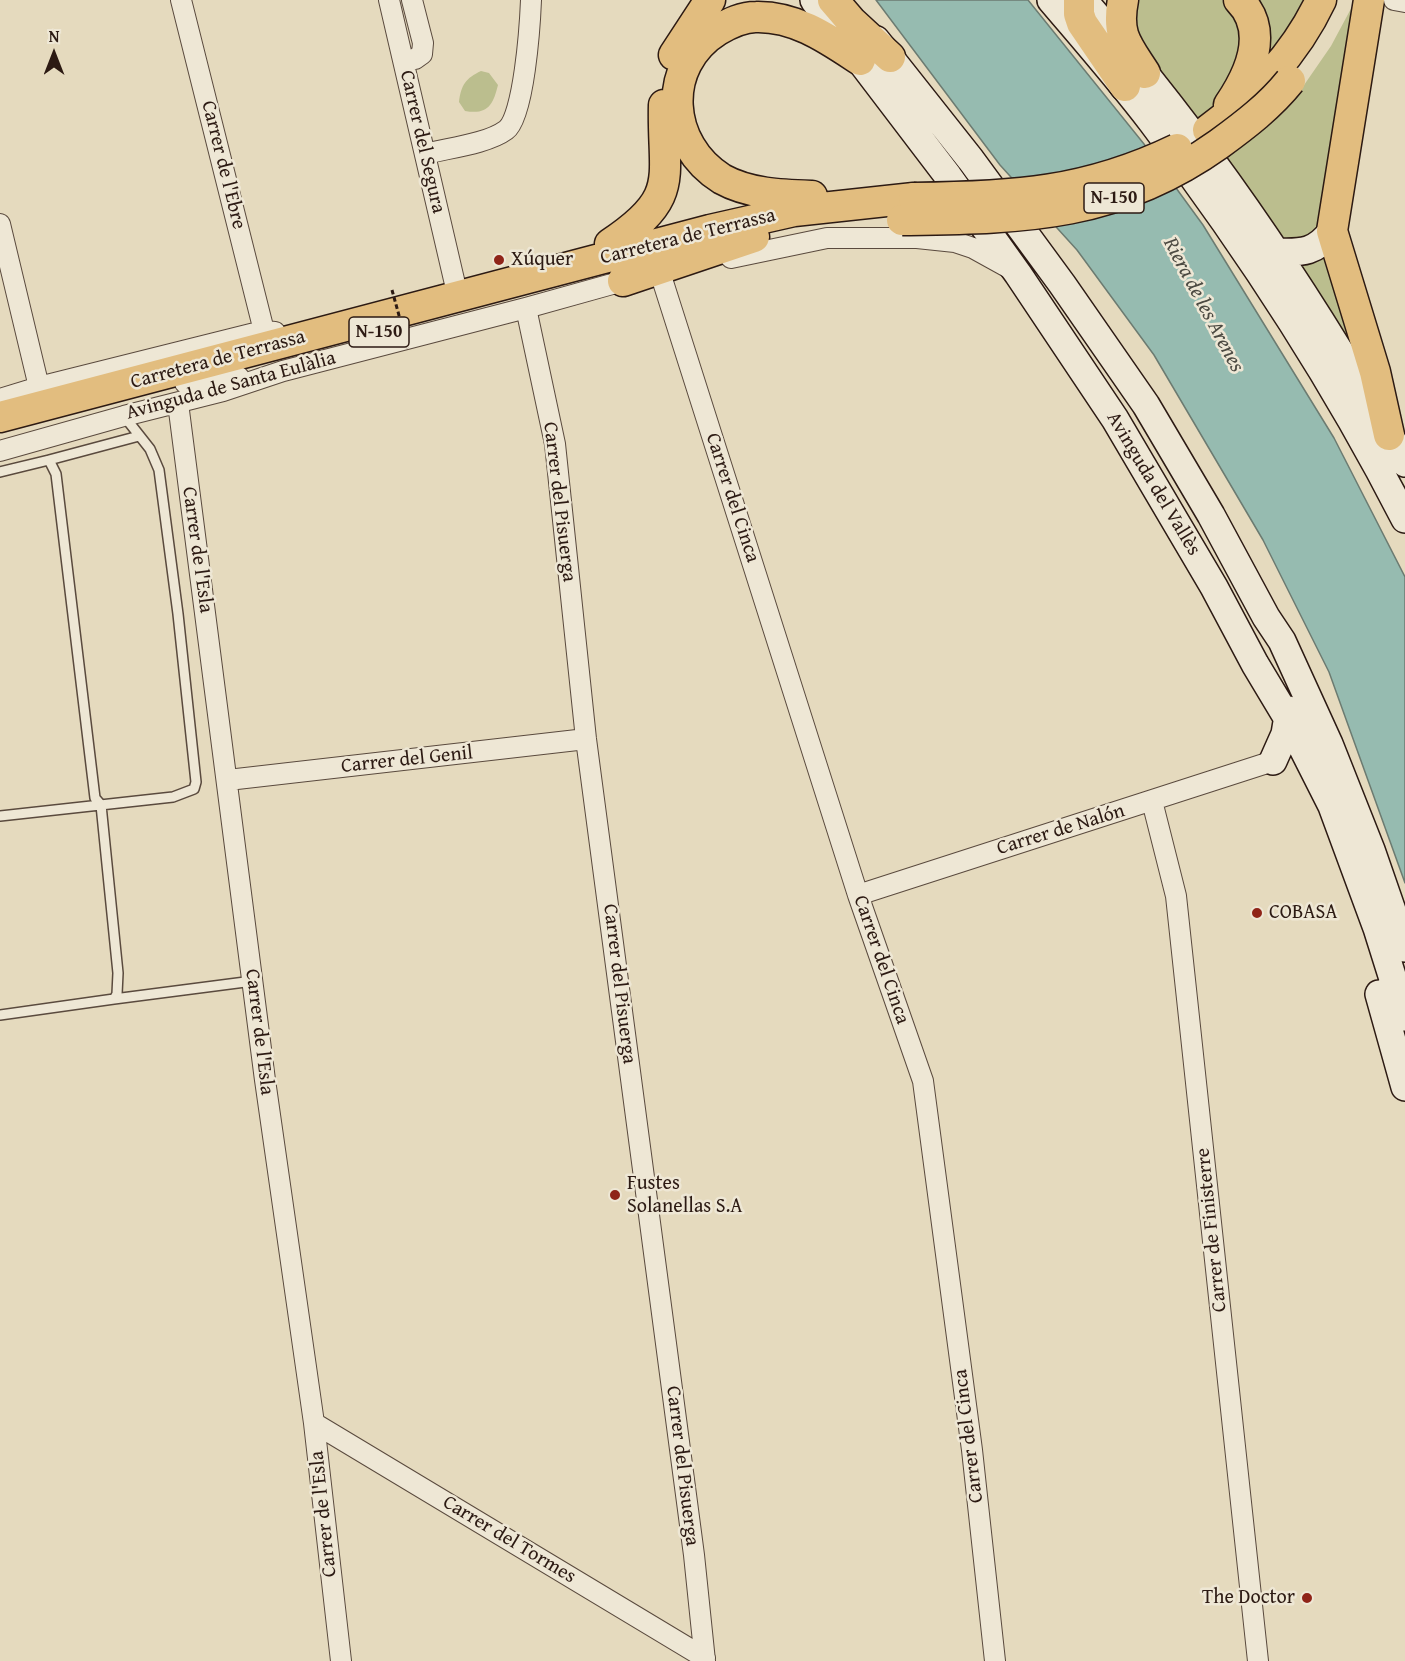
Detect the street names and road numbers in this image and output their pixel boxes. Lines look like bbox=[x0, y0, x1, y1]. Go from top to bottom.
street label: Carrer del Segura bbox=[394, 68, 450, 216]
street label: Carrer de l'Ebre bbox=[195, 98, 251, 232]
road number: N-150 bbox=[1084, 183, 1144, 213]
street label: Carretera de Terrassa bbox=[598, 204, 778, 270]
road number: N-150 bbox=[349, 317, 409, 347]
street label: Carretera de Terrassa bbox=[128, 325, 308, 395]
street label: Avinguda de Santa Eulàlia bbox=[124, 346, 338, 426]
street label: Avinguda del Vallès bbox=[1101, 408, 1205, 560]
street label: Carrer del Pisuerga bbox=[537, 421, 581, 583]
street label: Carrer del Cinca bbox=[700, 430, 764, 566]
street label: Carrer de l'Esla bbox=[176, 486, 218, 614]
street label: Carrer del Genil bbox=[340, 741, 474, 779]
street label: Carrer de Nalón bbox=[994, 799, 1128, 861]
street label: Carrer del Cinca bbox=[848, 892, 914, 1028]
street label: Carrer del Pisuerga bbox=[597, 903, 641, 1065]
street label: Carrer de l'Esla bbox=[239, 968, 279, 1096]
street label: Carrer de Finisterre bbox=[1191, 1147, 1233, 1313]
street label: Carrer del Cinca bbox=[949, 1368, 989, 1504]
street label: Carrer del Pisuerga bbox=[660, 1385, 704, 1547]
street label: Carrer de l'Esla bbox=[305, 1450, 343, 1578]
street label: Carrer del Tormes bbox=[438, 1491, 580, 1589]

